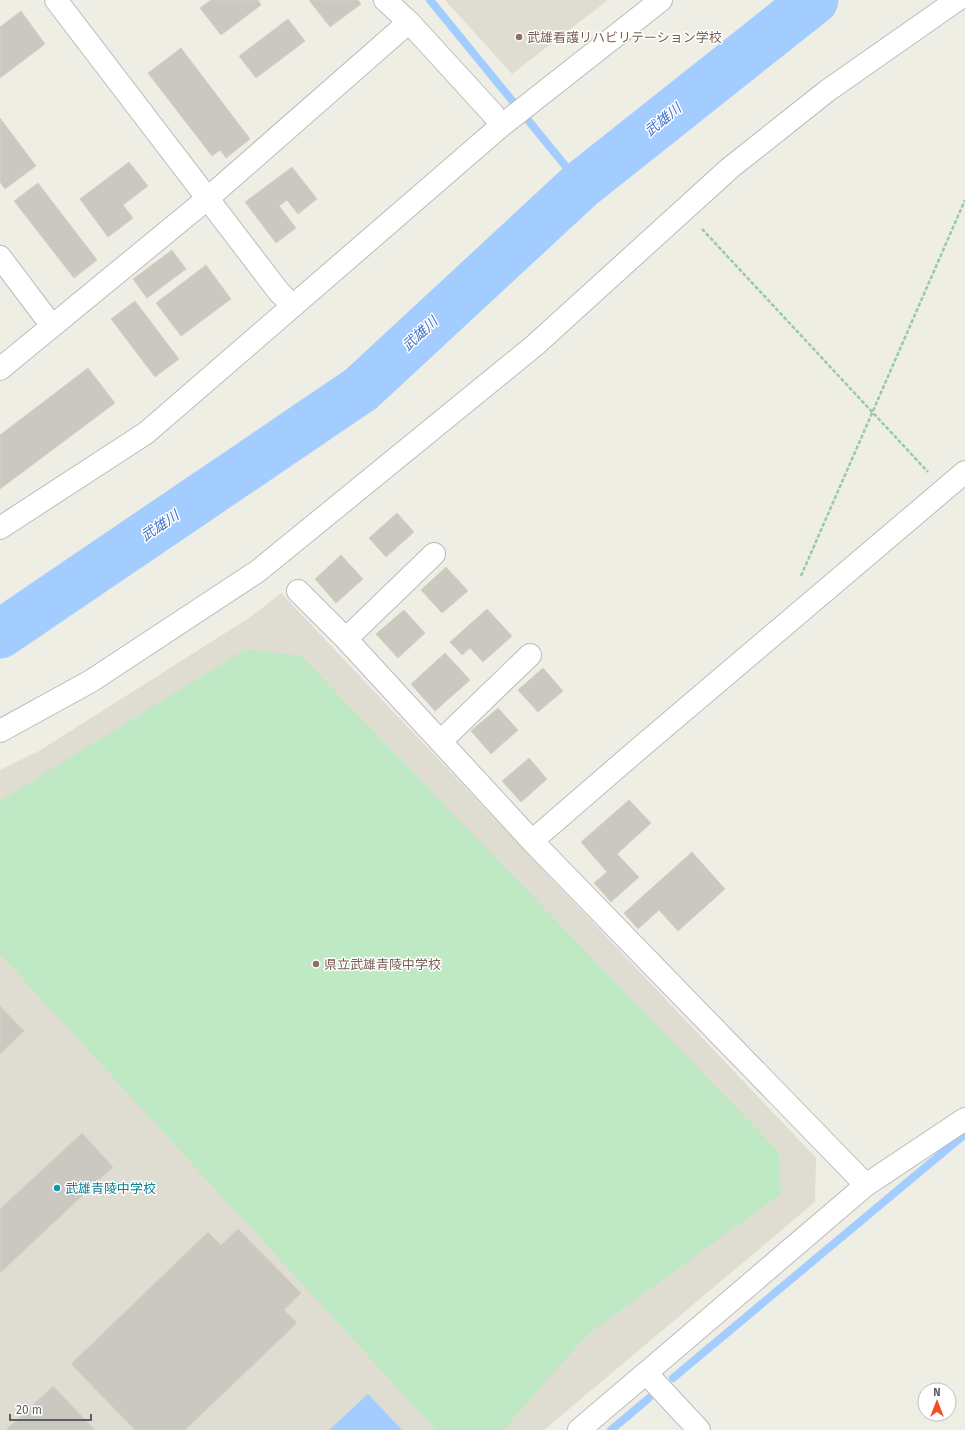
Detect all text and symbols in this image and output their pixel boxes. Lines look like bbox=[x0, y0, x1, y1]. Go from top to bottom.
place label: 武雄看護リハビリテーション学校 bbox=[527, 30, 722, 45]
marker: 武雄看護リハビリテーション学校 bbox=[514, 32, 524, 42]
water label: 武雄川 bbox=[641, 99, 686, 140]
water label: 武雄川 bbox=[399, 312, 443, 355]
water label: 武雄川 bbox=[138, 506, 184, 545]
place label: 県立武雄青陵中学校 bbox=[324, 957, 441, 972]
marker: 県立武雄青陵中学校 bbox=[311, 959, 321, 969]
place label: 武雄青陵中学校 bbox=[65, 1181, 156, 1196]
marker: 武雄青陵中学校 bbox=[52, 1183, 62, 1193]
north arrow bbox=[917, 1382, 957, 1422]
text: N bbox=[933, 1386, 941, 1399]
scale bar bbox=[10, 1396, 91, 1422]
text: 20 m bbox=[16, 1403, 42, 1417]

